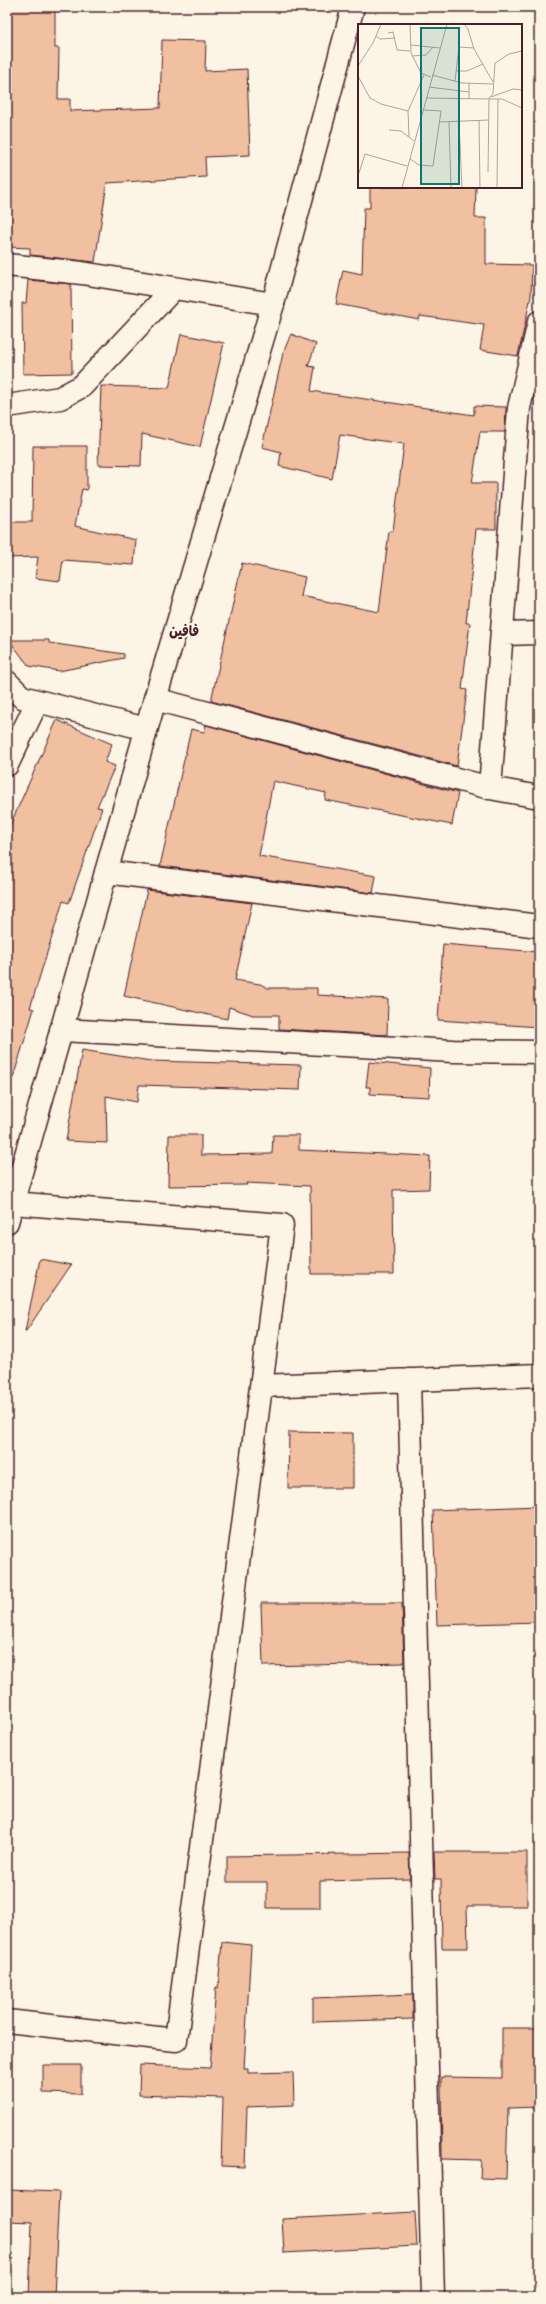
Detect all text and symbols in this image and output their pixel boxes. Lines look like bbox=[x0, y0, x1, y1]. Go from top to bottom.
inset map bbox=[358, 24, 522, 188]
district label: فافين bbox=[169, 623, 199, 640]

